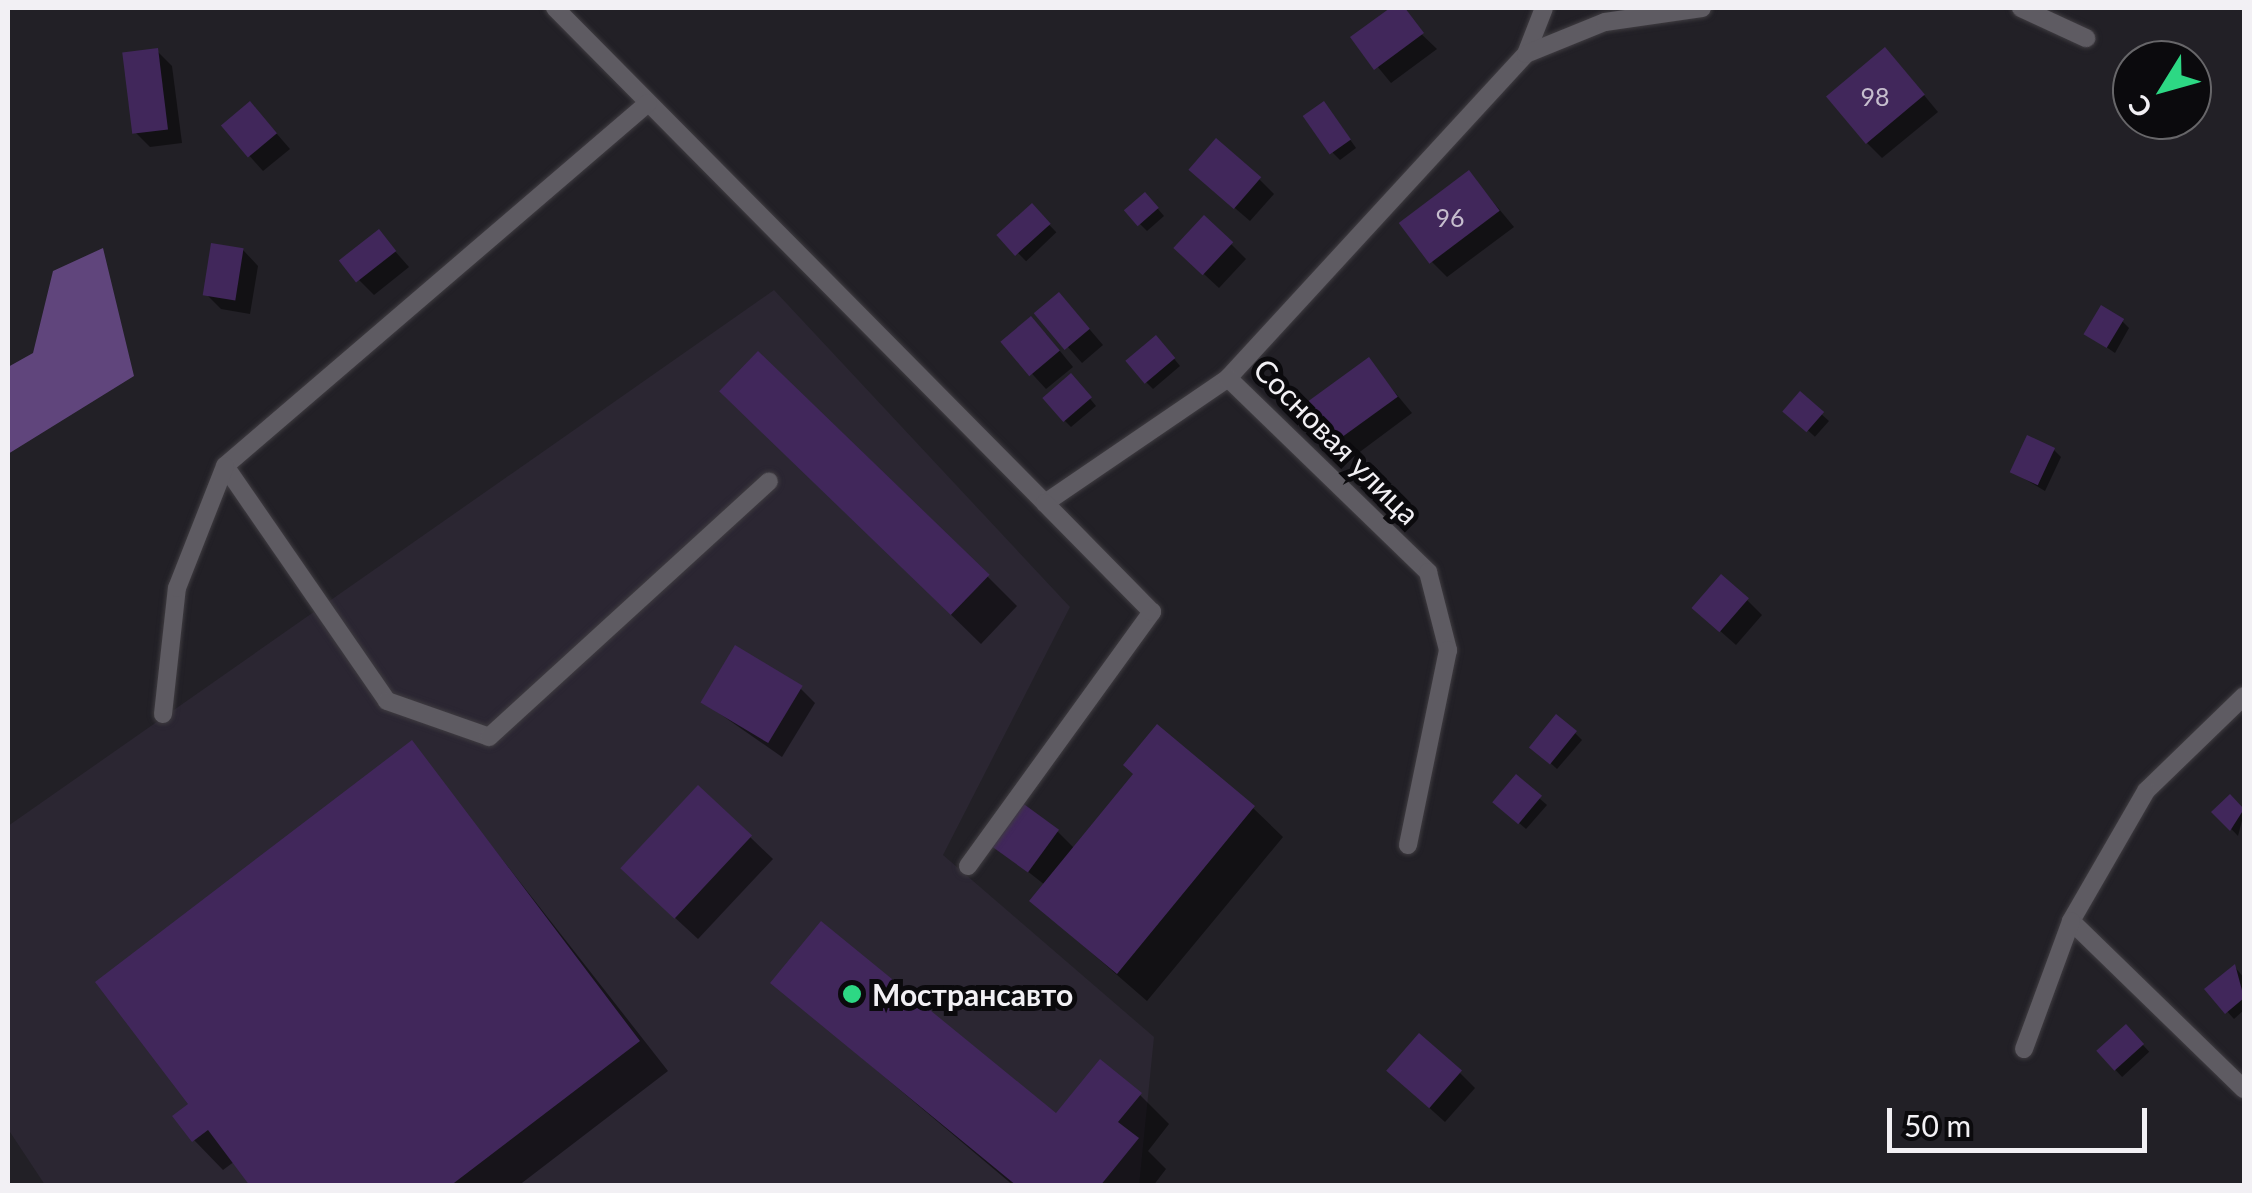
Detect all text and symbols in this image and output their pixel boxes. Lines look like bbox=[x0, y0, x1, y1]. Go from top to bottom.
north arrow bbox=[2112, 40, 2212, 140]
house number: 98 bbox=[1861, 81, 1889, 111]
text: С bbox=[2120, 89, 2159, 124]
house number: 96 bbox=[1436, 202, 1464, 232]
street label: Сосновая улица bbox=[1247, 351, 1427, 531]
place label: Мострансавто bbox=[872, 976, 1073, 1012]
marker: Мострансавто bbox=[841, 983, 863, 1005]
scale bar bbox=[1892, 1088, 2152, 1150]
text: 50 m bbox=[1904, 1107, 1971, 1143]

